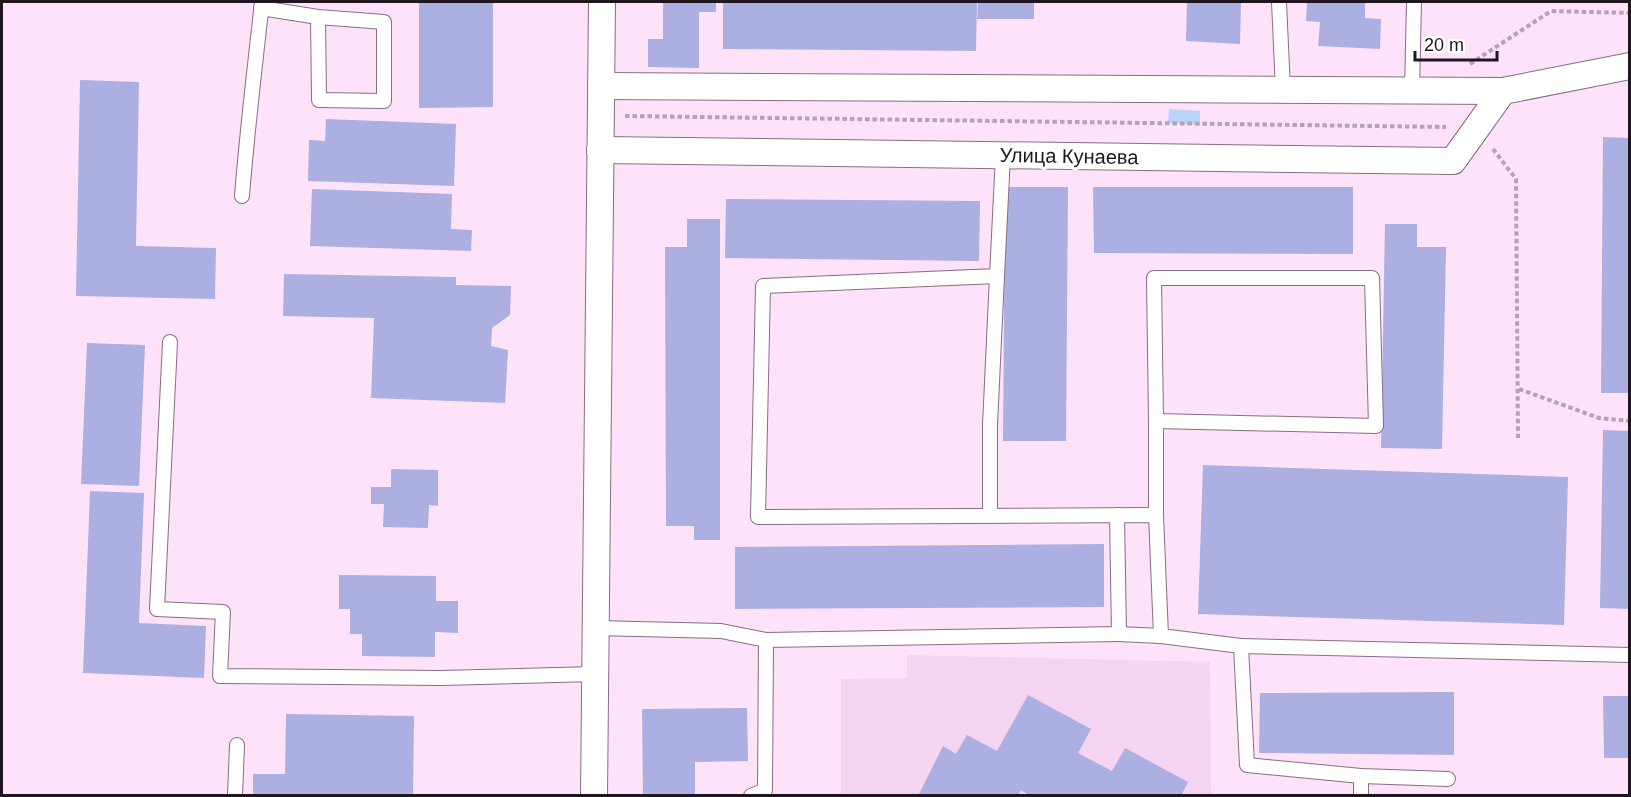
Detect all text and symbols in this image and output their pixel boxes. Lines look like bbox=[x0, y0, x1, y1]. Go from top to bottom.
scale bar bbox=[1415, 24, 1498, 62]
text: 20 m bbox=[1424, 35, 1464, 55]
street label: Улица Кунаева bbox=[999, 144, 1139, 168]

